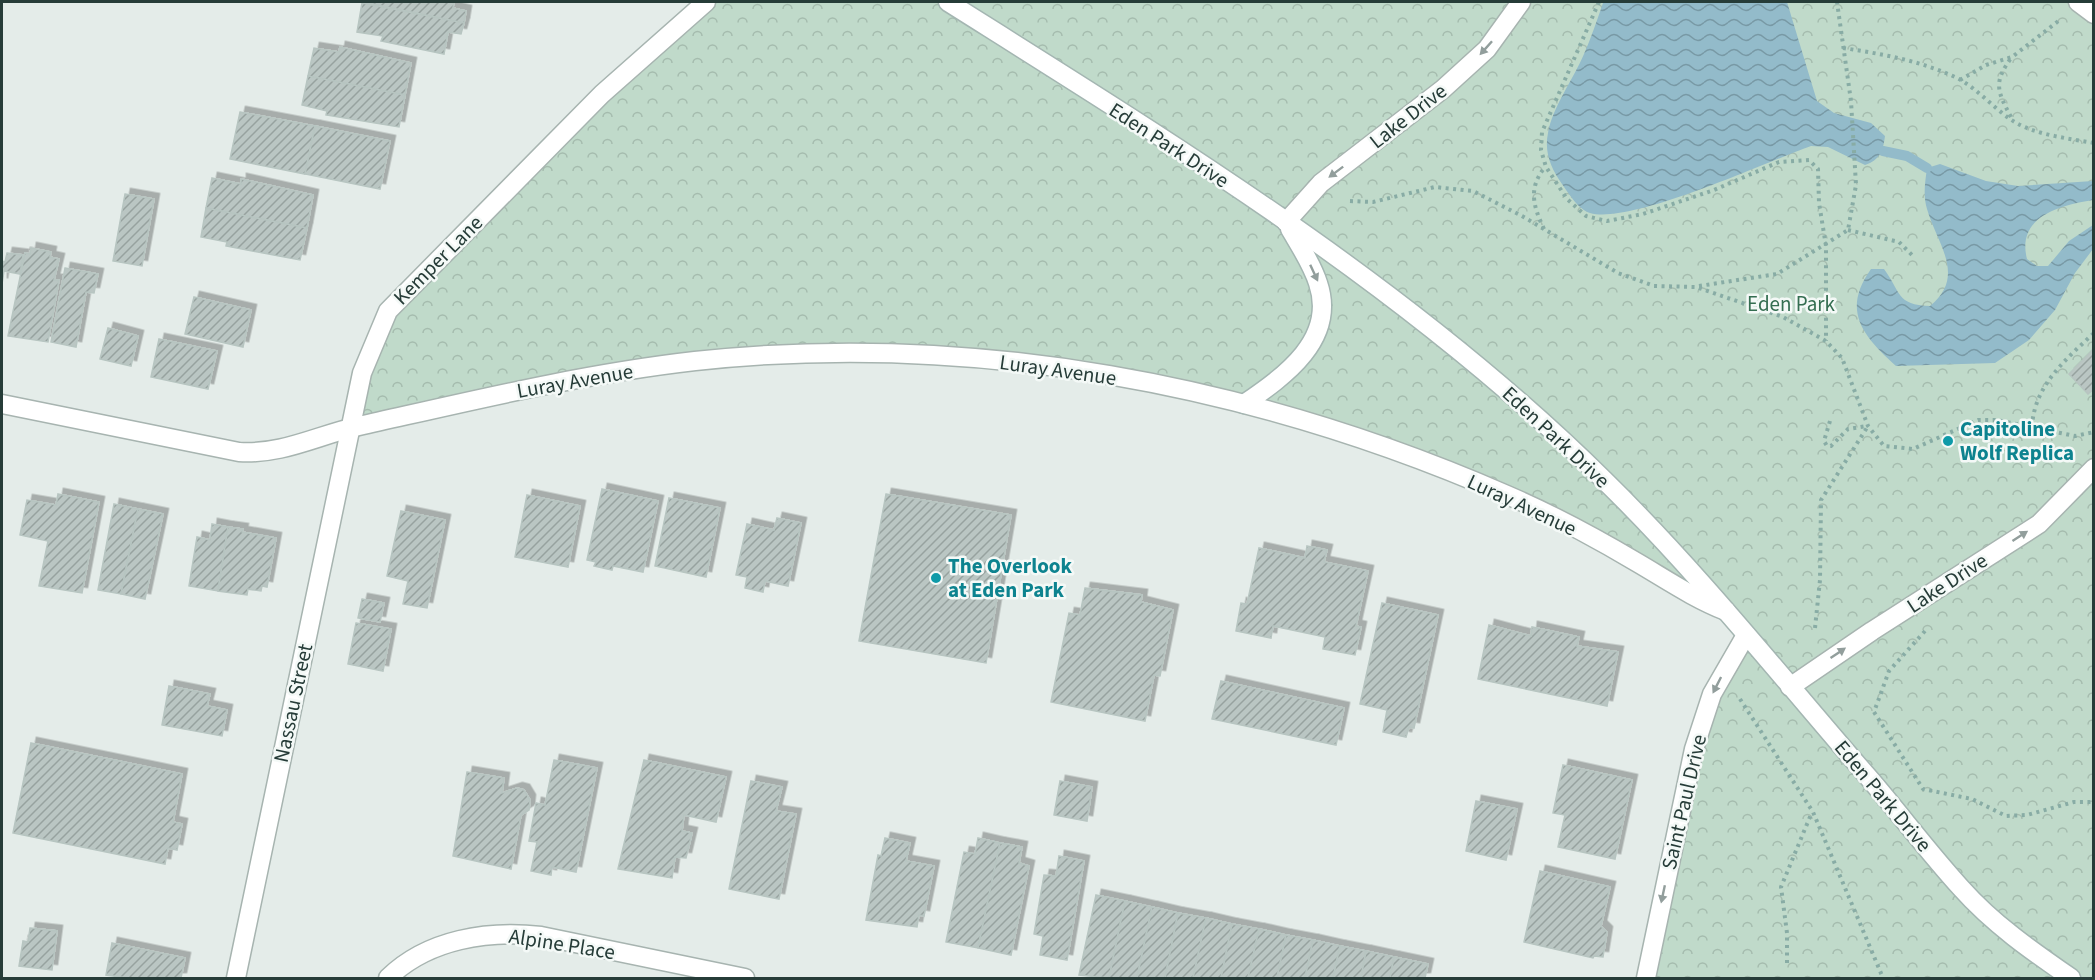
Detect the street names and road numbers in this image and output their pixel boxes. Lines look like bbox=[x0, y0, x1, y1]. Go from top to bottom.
street label: Lake Drive bbox=[1363, 76, 1453, 156]
street label: Eden Park Drive bbox=[1103, 95, 1235, 195]
street label: Kemper Lane bbox=[386, 208, 490, 312]
street label: Luray Avenue bbox=[998, 347, 1118, 393]
street label: Luray Avenue bbox=[515, 356, 635, 406]
street label: Eden Park Drive bbox=[1495, 379, 1617, 495]
street label: Luray Avenue bbox=[1462, 467, 1582, 543]
street label: Lake Drive bbox=[1901, 546, 1993, 620]
street label: Nassau Street bbox=[266, 641, 320, 765]
street label: Saint Paul Drive bbox=[1654, 731, 1714, 873]
street label: Eden Park Drive bbox=[1827, 734, 1939, 858]
street label: Alpine Place bbox=[507, 921, 617, 967]

